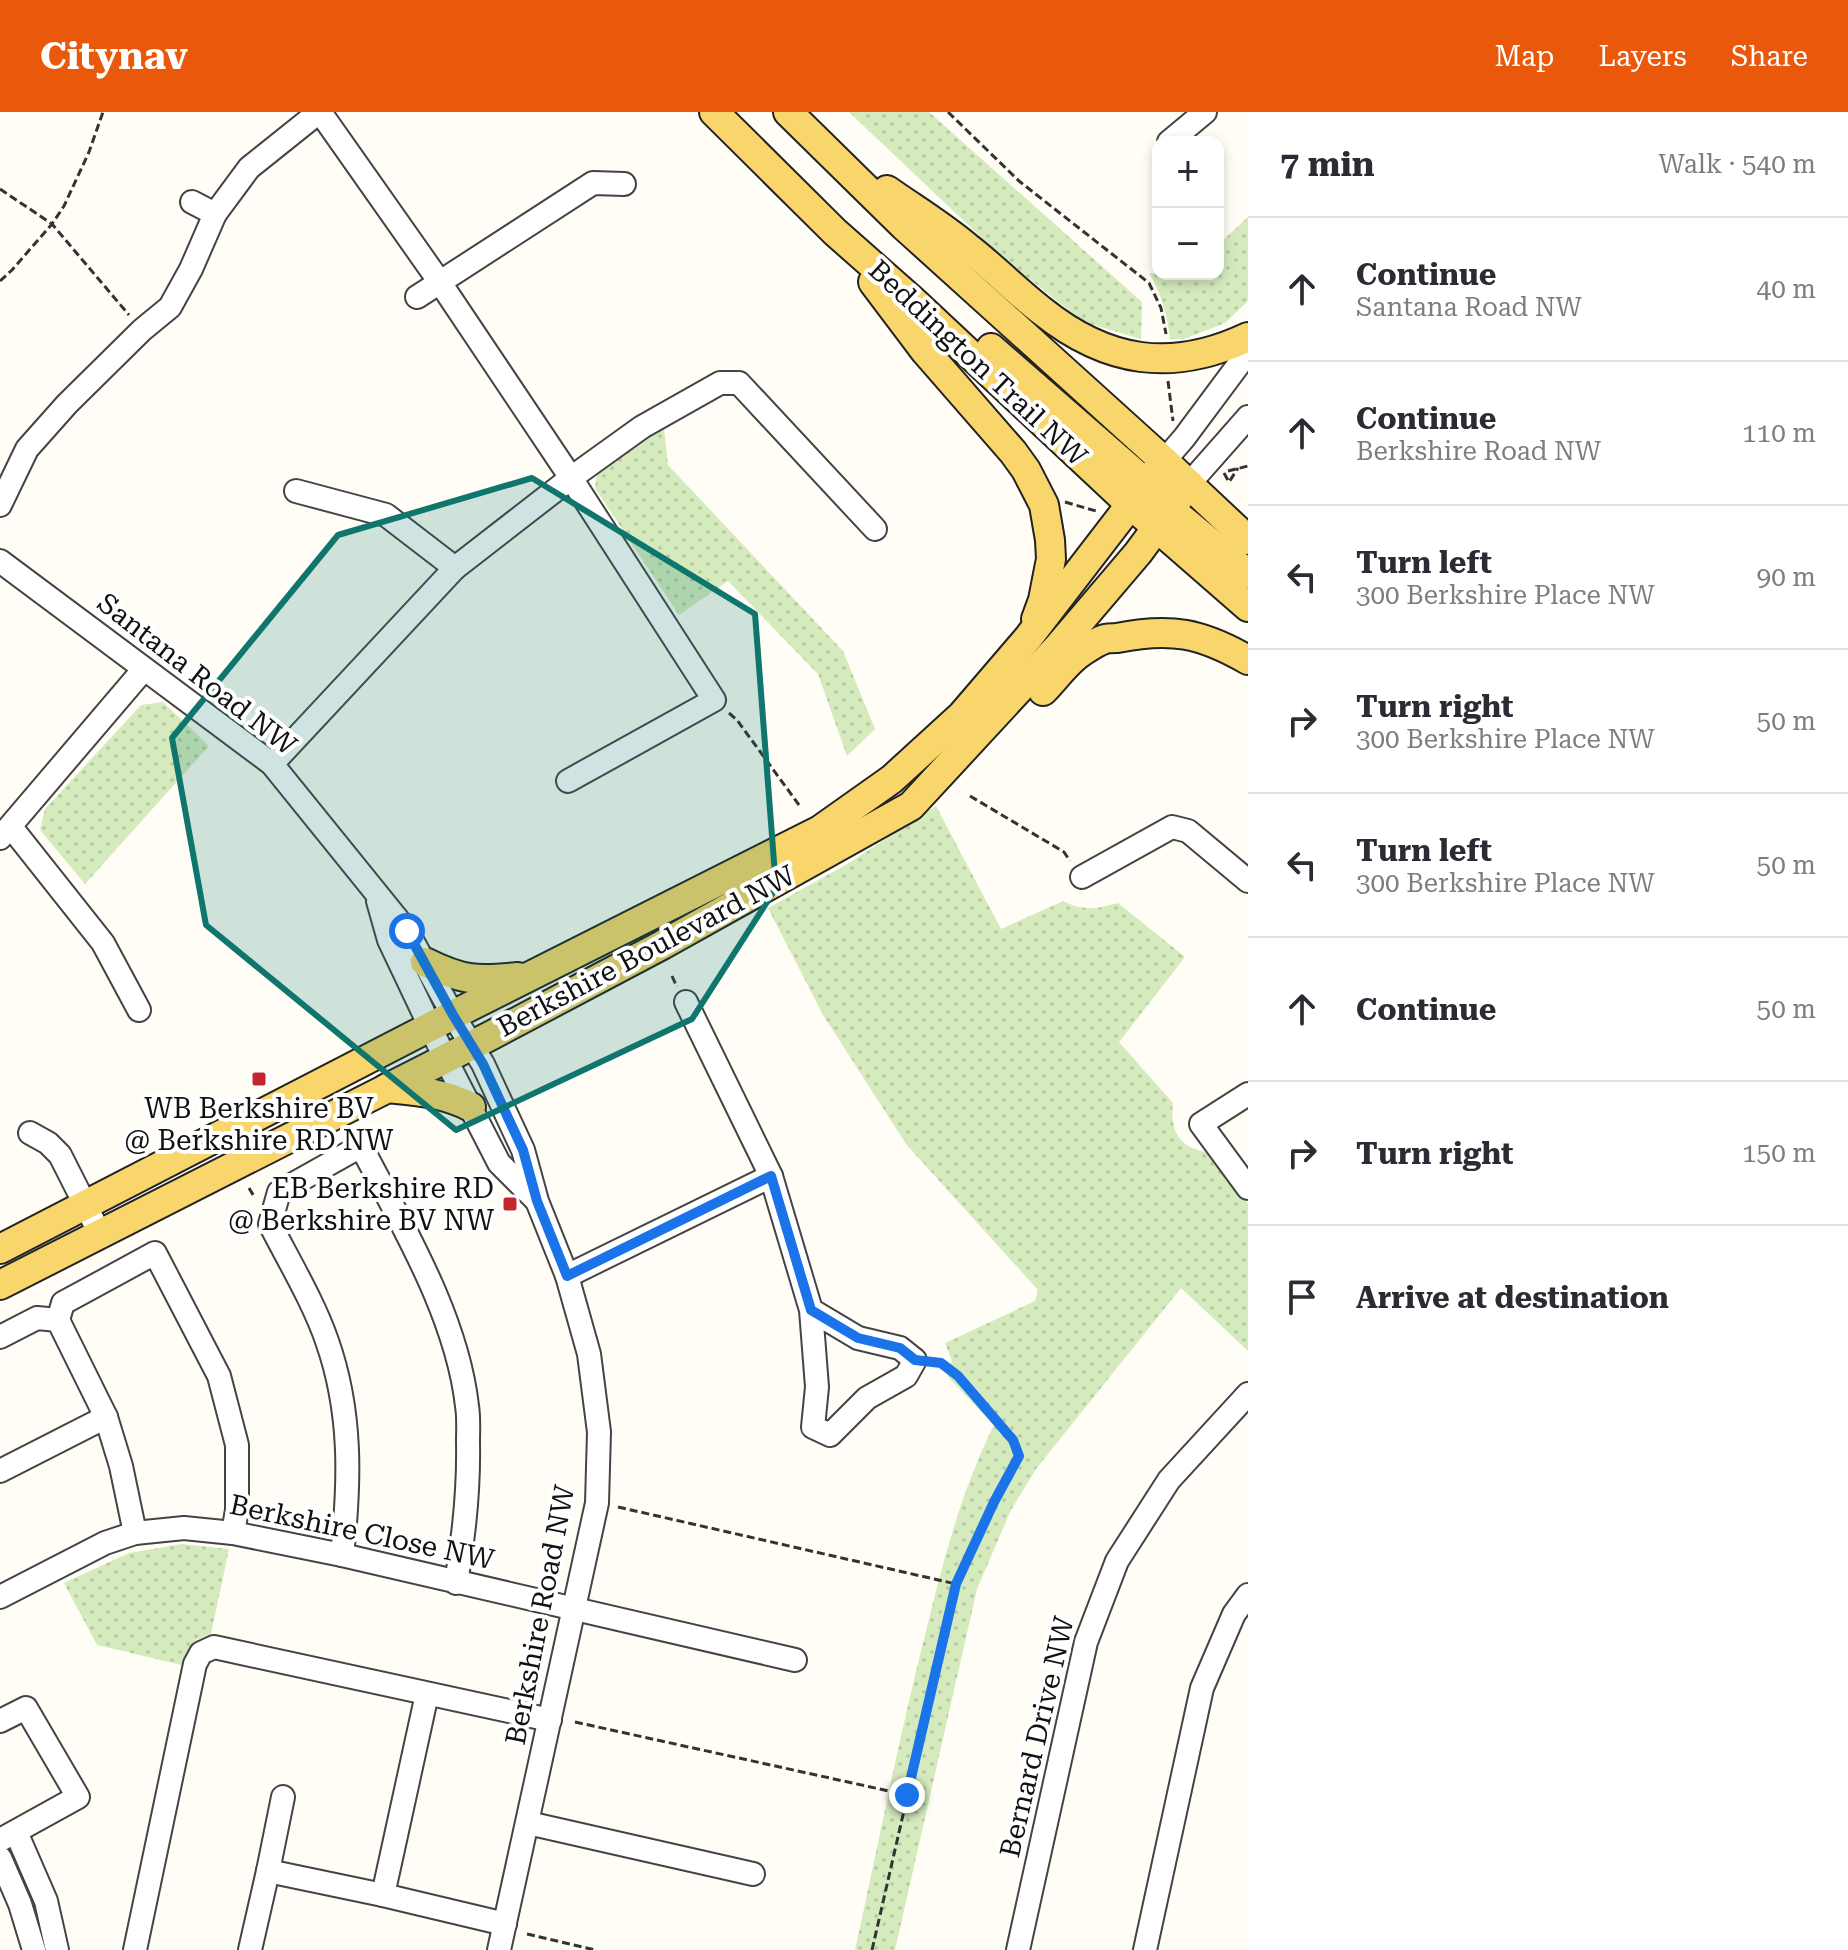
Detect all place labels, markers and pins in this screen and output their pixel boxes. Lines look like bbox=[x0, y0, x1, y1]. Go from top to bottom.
marker: WB Berkshire BV @ Berkshire RD NW bbox=[250, 1070, 268, 1088]
place label: WB Berkshire BV @ Berkshire RD NW bbox=[125, 1092, 394, 1157]
place label: EB Berkshire RD @ Berkshire BV NW bbox=[228, 1172, 495, 1237]
marker: EB Berkshire RD @ Berkshire BV NW bbox=[501, 1195, 519, 1213]

